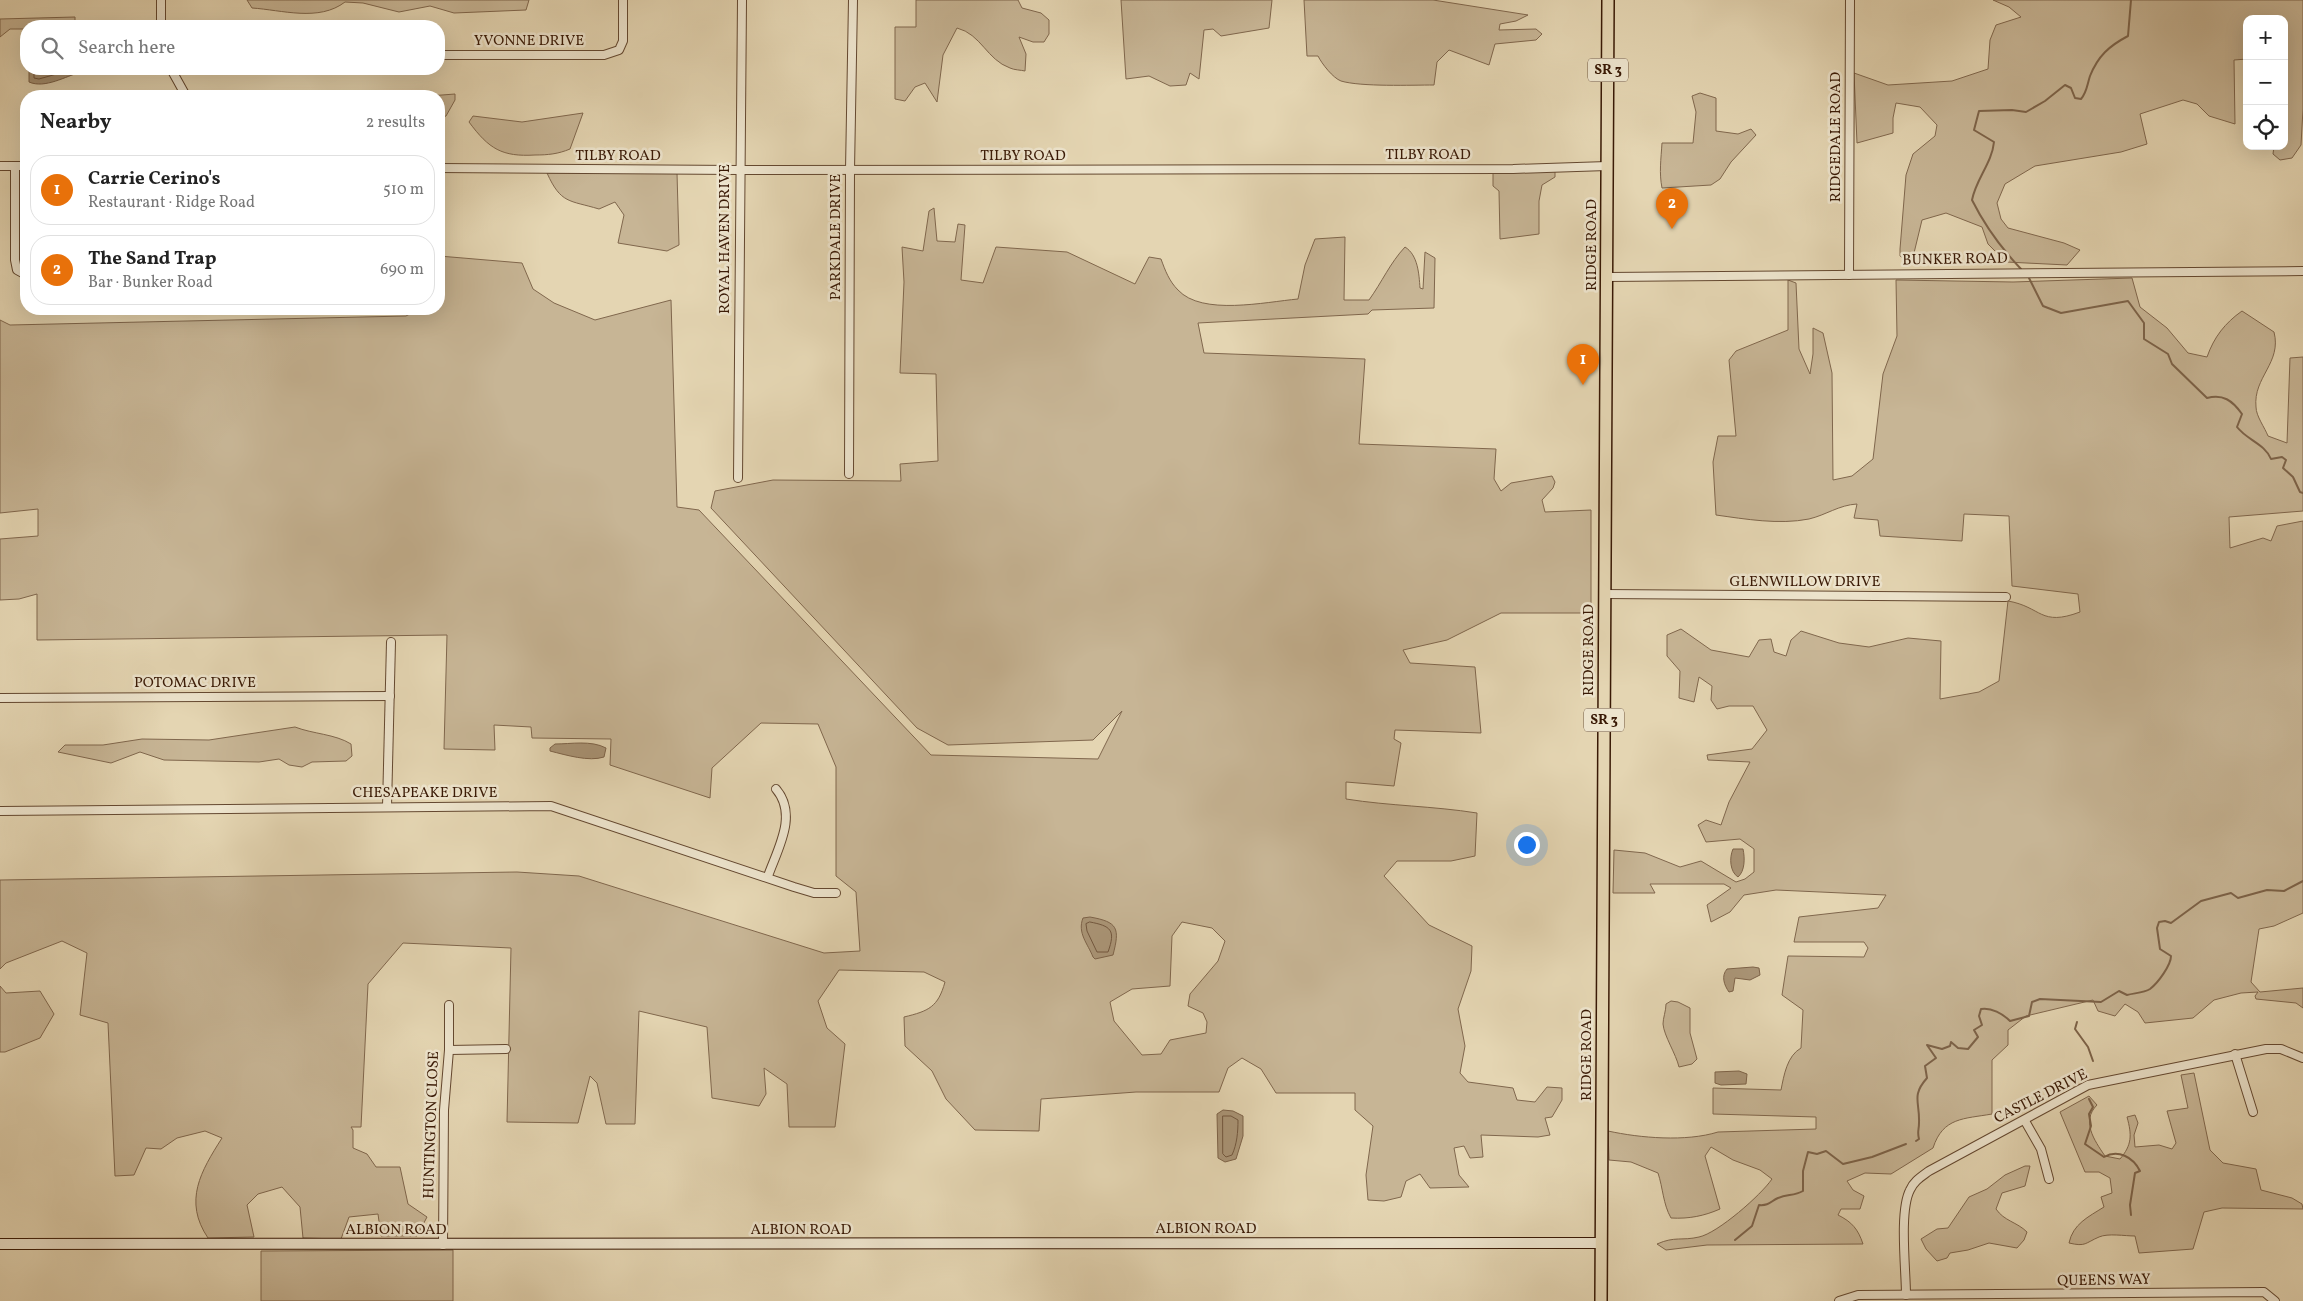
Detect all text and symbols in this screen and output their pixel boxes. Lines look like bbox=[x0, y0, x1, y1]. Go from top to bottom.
map controls bbox=[2243, 15, 2288, 150]
button: + bbox=[2243, 15, 2288, 60]
search box bbox=[20, 20, 445, 75]
street label: YVONNE DRIVE bbox=[474, 31, 584, 52]
icon: search bbox=[38, 34, 66, 62]
text: Search here bbox=[78, 35, 175, 61]
road number: SR 3 bbox=[1588, 58, 1628, 82]
button: − bbox=[2243, 60, 2288, 105]
street label: RIDGEDALE ROAD bbox=[1826, 72, 1847, 202]
button: locate bbox=[2243, 105, 2288, 150]
text: Nearby bbox=[40, 108, 111, 137]
text: 2 results bbox=[366, 112, 425, 134]
street label: TILBY ROAD bbox=[1385, 145, 1471, 166]
street label: TILBY ROAD bbox=[575, 146, 661, 167]
street label: TILBY ROAD bbox=[980, 146, 1066, 167]
street label: ROYAL HAVEN DRIVE bbox=[715, 164, 736, 314]
text: Carrie Cerino's bbox=[88, 166, 220, 192]
street label: PARKDALE DRIVE bbox=[826, 174, 847, 300]
text: 1 bbox=[54, 179, 60, 201]
text: 510 m bbox=[383, 179, 424, 201]
pin: 2 bbox=[1656, 188, 1688, 229]
text: Restaurant · Ridge Road bbox=[88, 192, 255, 214]
street label: RIDGE ROAD bbox=[1582, 199, 1603, 291]
text: The Sand Trap bbox=[88, 246, 217, 272]
street label: BUNKER ROAD bbox=[1902, 249, 2008, 271]
text: 2 bbox=[53, 259, 61, 281]
text: 690 m bbox=[380, 259, 424, 281]
text: Bar · Bunker Road bbox=[88, 272, 213, 294]
pin: 1 bbox=[1567, 344, 1599, 385]
street label: GLENWILLOW DRIVE bbox=[1730, 572, 1880, 593]
street label: RIDGE ROAD bbox=[1579, 604, 1600, 696]
street label: POTOMAC DRIVE bbox=[134, 673, 256, 694]
road number: SR 3 bbox=[1584, 708, 1624, 732]
street label: CHESAPEAKE DRIVE bbox=[352, 783, 498, 804]
your location bbox=[1514, 832, 1540, 858]
street label: RIDGE ROAD bbox=[1577, 1009, 1598, 1101]
street label: HUNTINGTON CLOSE bbox=[419, 1051, 445, 1199]
street label: CASTLE DRIVE bbox=[1991, 1064, 2091, 1130]
street label: ALBION ROAD bbox=[1155, 1219, 1257, 1240]
street label: ALBION ROAD bbox=[345, 1220, 447, 1241]
street label: ALBION ROAD bbox=[750, 1220, 852, 1241]
street label: QUEENS WAY bbox=[2057, 1270, 2151, 1292]

